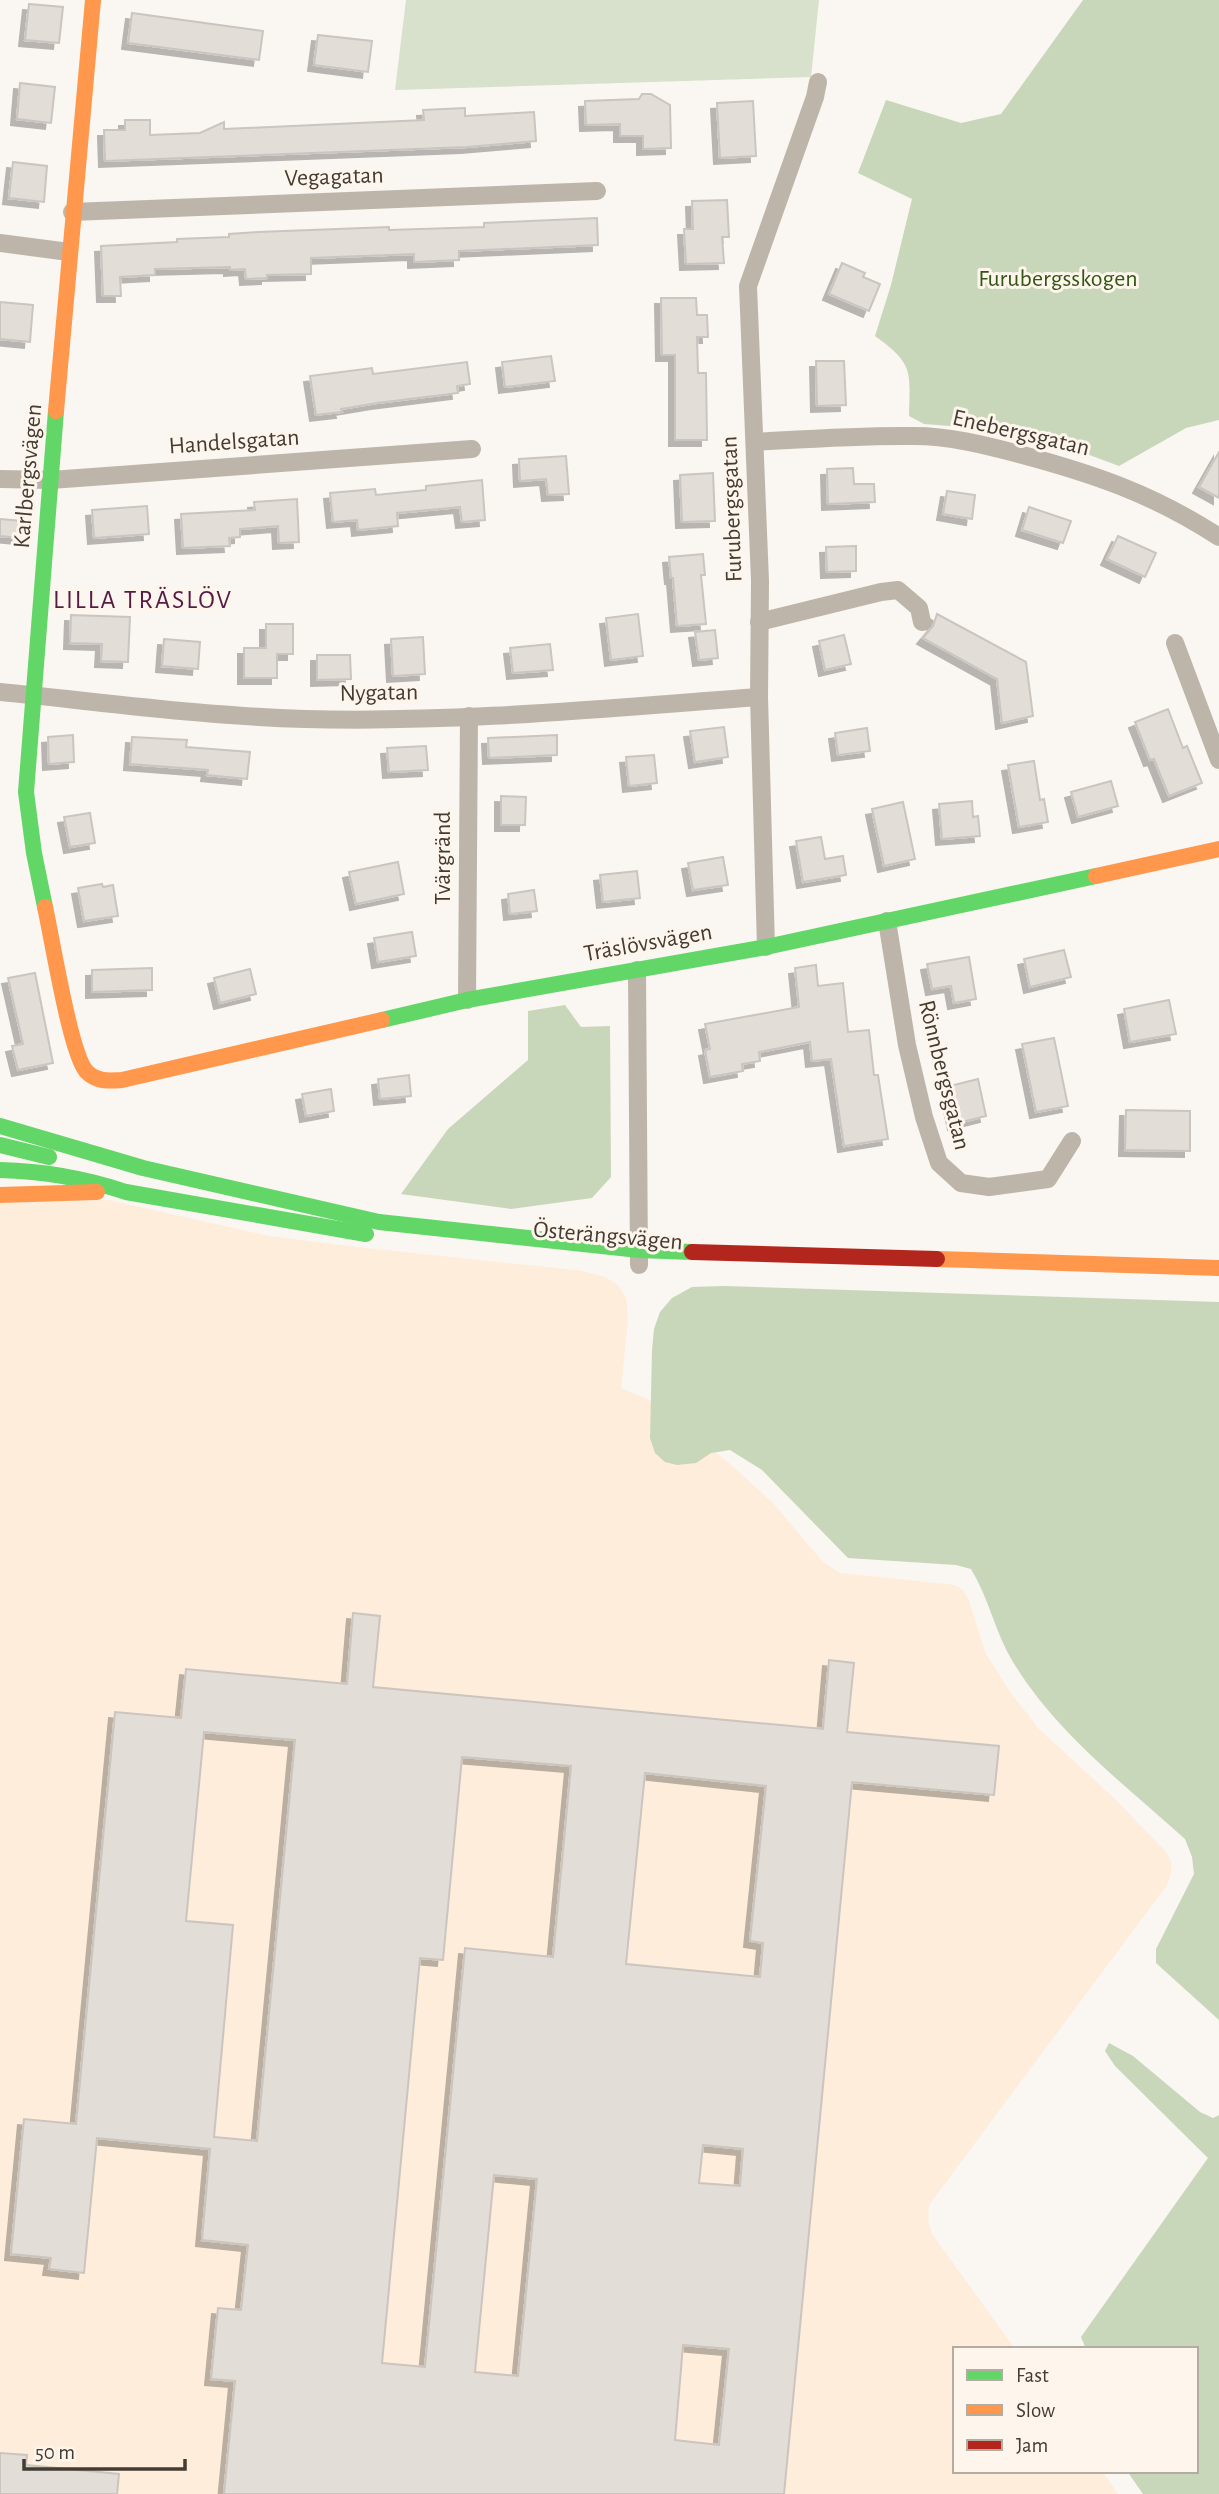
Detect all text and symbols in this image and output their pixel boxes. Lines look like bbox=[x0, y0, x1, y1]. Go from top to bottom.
street label: Vegagatan bbox=[284, 163, 384, 191]
park label: Furubergsskogen bbox=[978, 267, 1138, 291]
street label: Karlbergsvägen bbox=[10, 403, 46, 549]
street label: Enebergsgatan bbox=[950, 406, 1092, 460]
street label: Handelsgatan bbox=[168, 425, 300, 459]
street label: Furubergsgatan bbox=[717, 435, 747, 583]
district label: LILLA TRÄSLÖV bbox=[53, 586, 233, 613]
street label: Nygatan bbox=[339, 680, 419, 706]
street label: Tvärgränd bbox=[431, 811, 455, 905]
street label: Träslövsvägen bbox=[582, 920, 714, 966]
street label: Rönnbergsgatan bbox=[914, 998, 974, 1152]
street label: Österängsvägen bbox=[532, 1217, 684, 1254]
legend bbox=[953, 2347, 1198, 2473]
text: Fast bbox=[1016, 2365, 1049, 2386]
text: Slow bbox=[1016, 2400, 1055, 2421]
scale bar bbox=[24, 2428, 186, 2472]
text: Jam bbox=[1016, 2435, 1048, 2456]
text: 50 m bbox=[35, 2442, 75, 2463]

